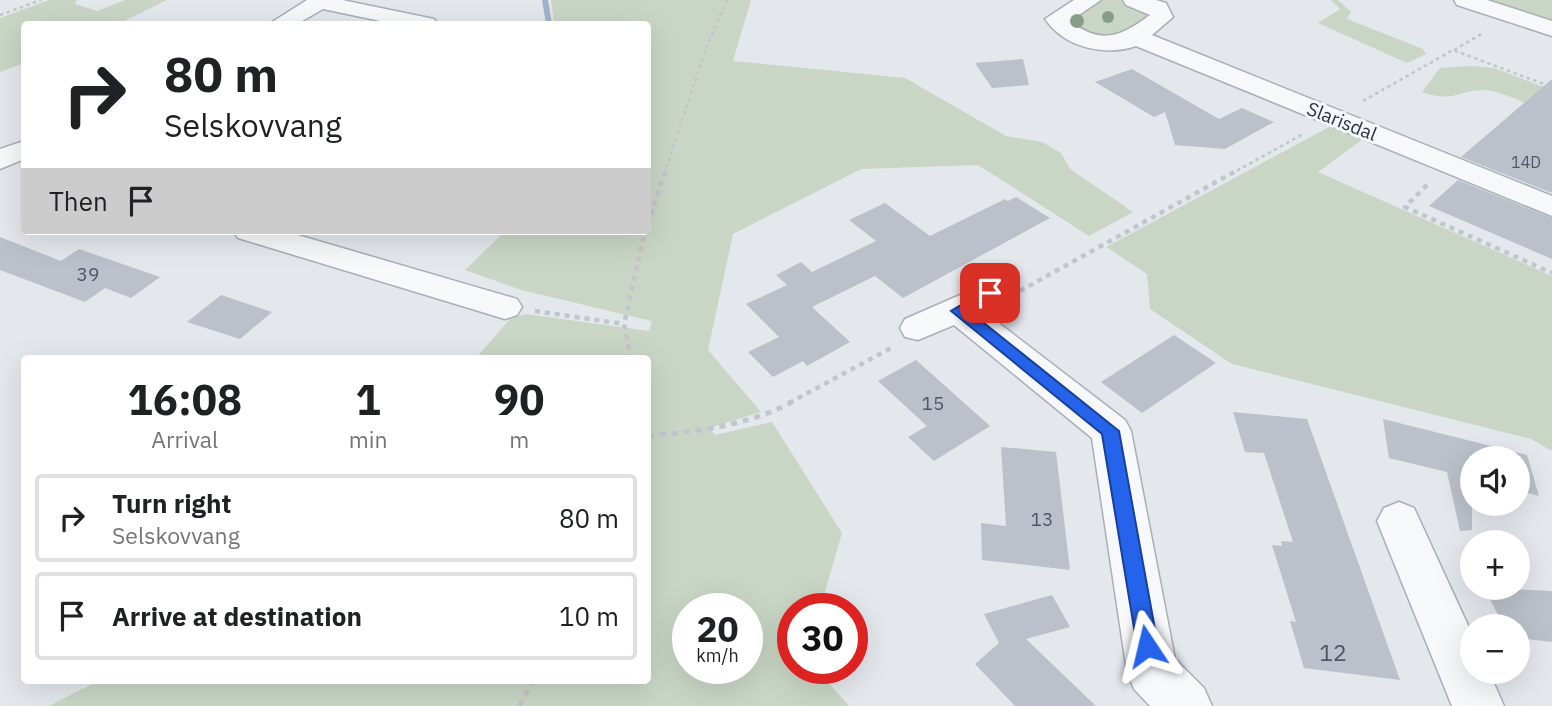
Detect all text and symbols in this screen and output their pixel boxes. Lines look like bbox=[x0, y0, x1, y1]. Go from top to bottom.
text: 80 m bbox=[164, 42, 278, 105]
icon: right bbox=[49, 49, 140, 140]
street label: Slarisdal bbox=[1303, 96, 1381, 146]
text: Selskovvang bbox=[164, 104, 342, 146]
house number: 14D bbox=[1511, 152, 1541, 172]
icon: arrive bbox=[122, 182, 160, 220]
text: Then bbox=[49, 184, 108, 218]
house number: 39 bbox=[77, 262, 99, 286]
pin bbox=[960, 263, 1020, 323]
icon: arrive bbox=[971, 274, 1009, 312]
text: 16:08 bbox=[128, 372, 242, 427]
text: 1 bbox=[356, 372, 381, 427]
text: 90 bbox=[494, 372, 544, 427]
house number: 15 bbox=[922, 391, 944, 415]
text: Arrival bbox=[151, 424, 218, 454]
text: min bbox=[349, 424, 388, 454]
text: m bbox=[509, 424, 529, 454]
map controls bbox=[1460, 446, 1530, 684]
button: sound bbox=[1460, 446, 1530, 516]
text: Turn right bbox=[112, 486, 231, 520]
icon: right bbox=[53, 499, 91, 537]
text: 80 m bbox=[559, 501, 619, 535]
house number: 13 bbox=[1031, 507, 1053, 531]
text: Selskovvang bbox=[112, 520, 240, 550]
button: + bbox=[1460, 530, 1530, 600]
speed limit sign: 30 bbox=[777, 593, 868, 684]
icon: arrive bbox=[53, 597, 91, 635]
text: Arrive at destination bbox=[112, 599, 362, 633]
text: 10 m bbox=[559, 599, 619, 633]
text: 20 bbox=[696, 606, 739, 652]
position arrow bbox=[1110, 609, 1184, 683]
button: − bbox=[1460, 614, 1530, 684]
house number: 12 bbox=[1319, 637, 1347, 667]
text: km/h bbox=[696, 644, 739, 667]

